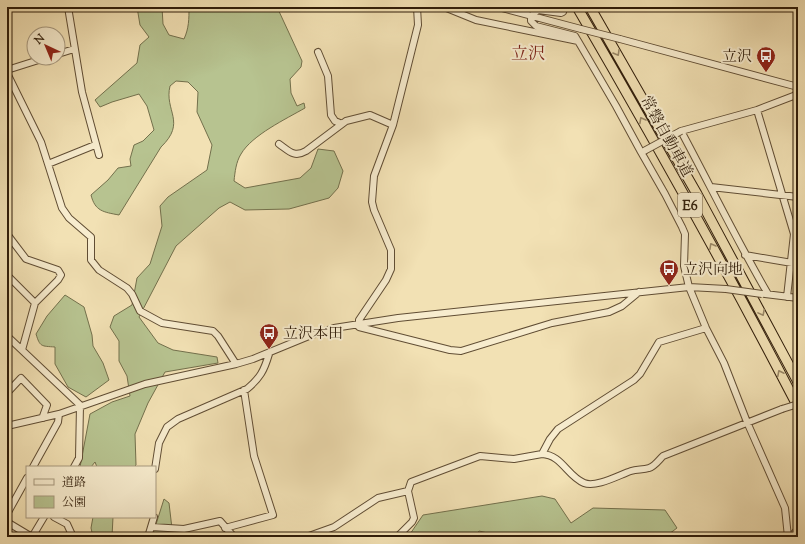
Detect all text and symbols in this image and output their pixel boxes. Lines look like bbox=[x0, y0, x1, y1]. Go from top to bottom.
north arrow bbox=[26, 26, 66, 66]
text: N bbox=[30, 31, 49, 49]
district label: 立沢 bbox=[511, 43, 545, 67]
bus stop icon: 立沢 bbox=[755, 45, 777, 73]
place label: 立沢 bbox=[722, 47, 752, 68]
one-way arrow bbox=[612, 49, 619, 56]
street label: 常磐自動車道 bbox=[635, 92, 697, 181]
one-way arrow bbox=[639, 117, 646, 124]
road number: E6 bbox=[678, 193, 702, 217]
one-way arrow bbox=[709, 242, 717, 250]
bus stop icon: 立沢向地 bbox=[658, 258, 680, 286]
place label: 立沢向地 bbox=[683, 260, 743, 281]
one-way arrow bbox=[757, 309, 765, 316]
bus stop icon: 立沢本田 bbox=[258, 322, 280, 350]
place label: 立沢本田 bbox=[283, 324, 343, 345]
one-way arrow bbox=[777, 369, 785, 377]
legend bbox=[26, 466, 156, 518]
text: 道路 bbox=[62, 474, 86, 492]
text: 公園 bbox=[62, 494, 86, 512]

